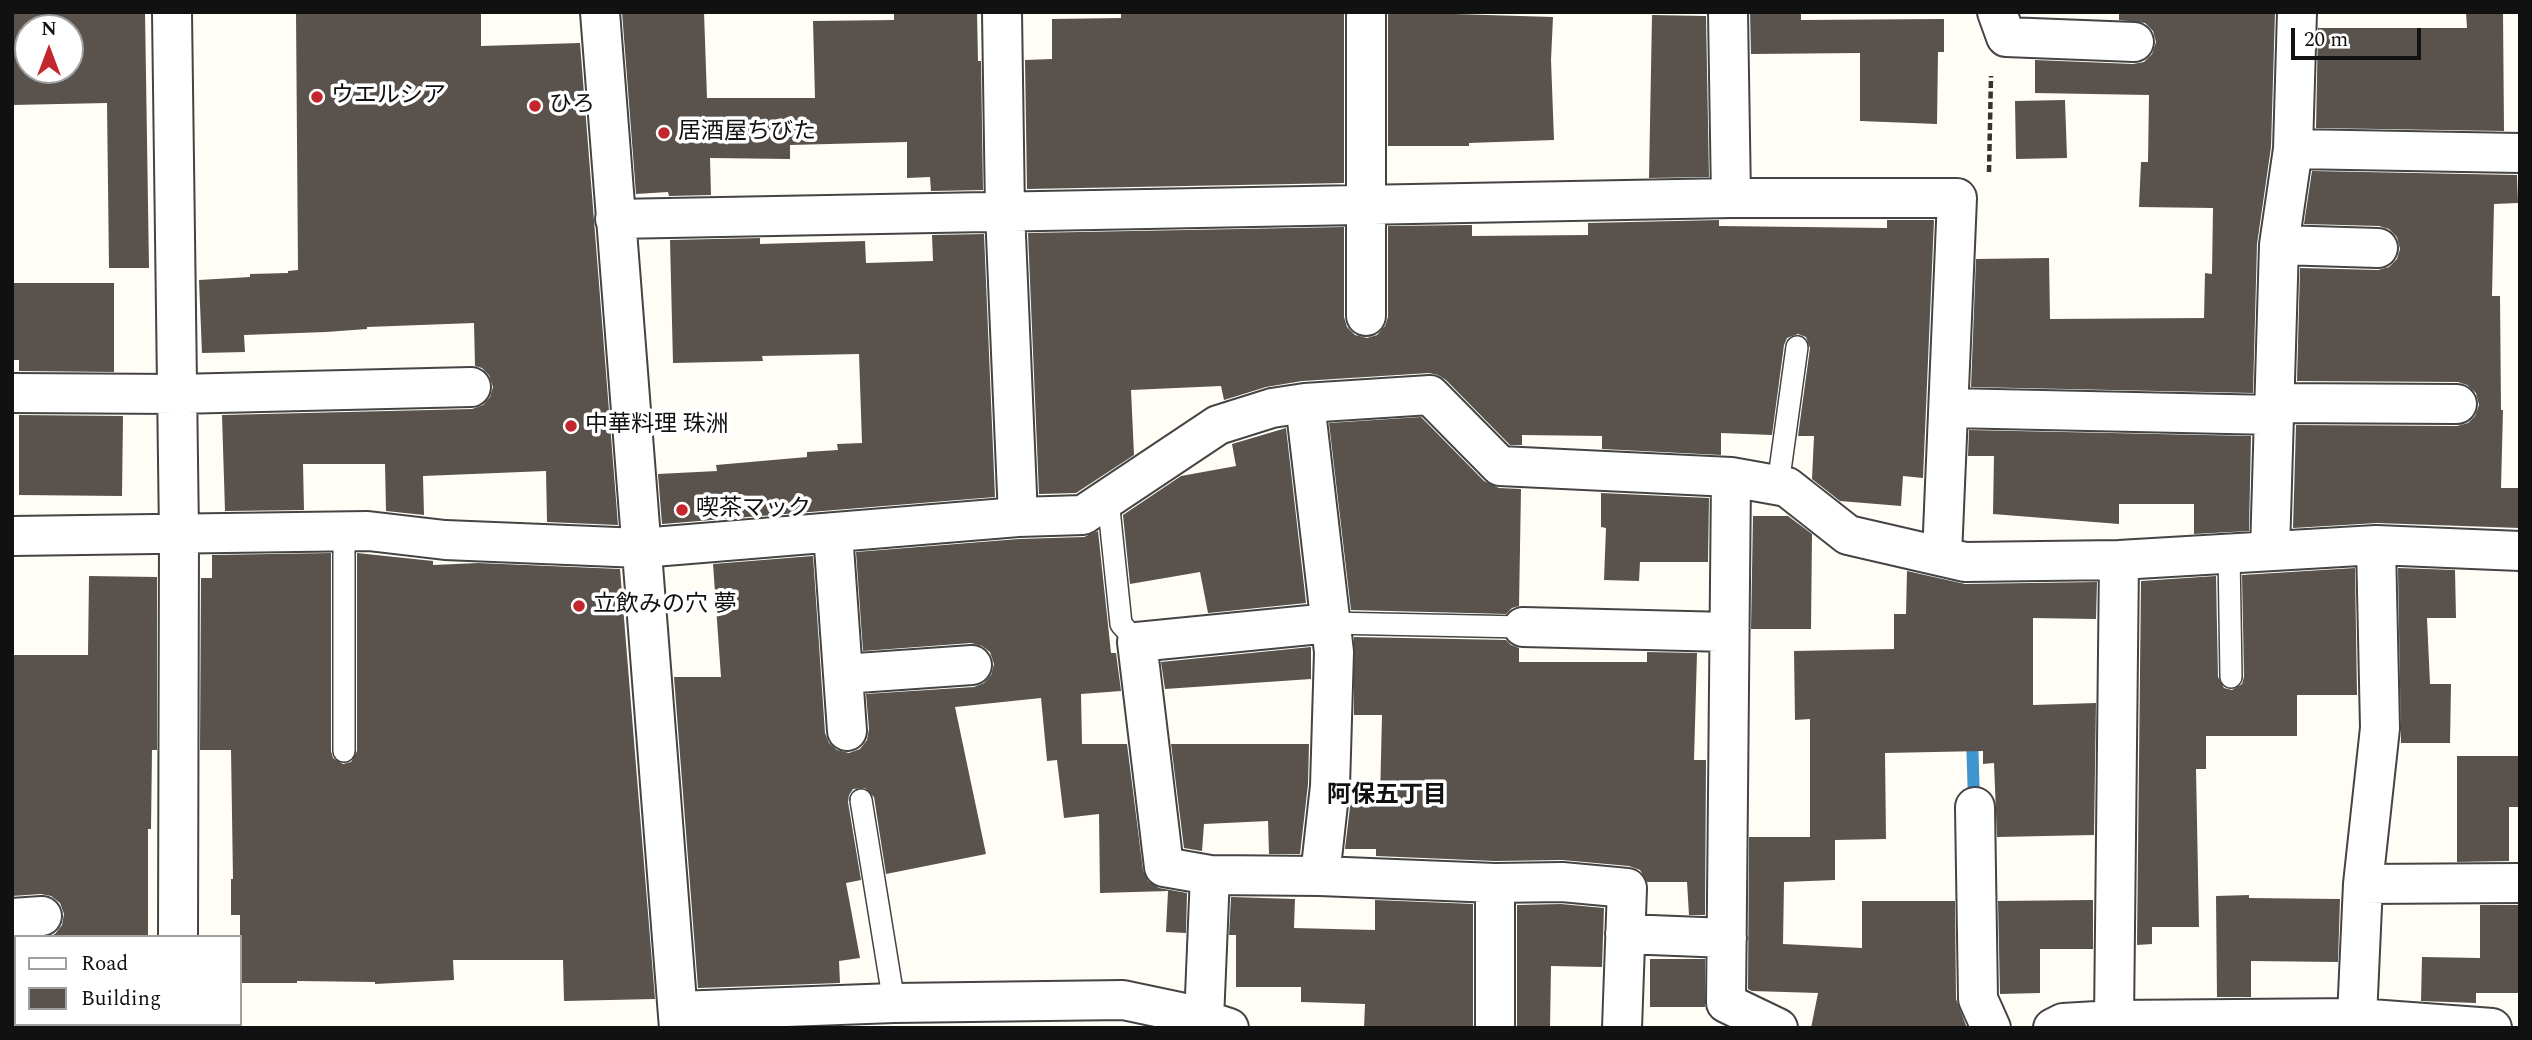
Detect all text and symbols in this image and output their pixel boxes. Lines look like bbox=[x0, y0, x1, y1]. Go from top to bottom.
north arrow bbox=[14, 14, 84, 84]
scale bar bbox=[2294, 14, 2424, 58]
text: N bbox=[41, 15, 57, 44]
text: 20 m bbox=[2304, 24, 2348, 56]
place label: ウエルシア bbox=[331, 83, 446, 111]
marker: ウエルシア bbox=[309, 89, 325, 105]
place label: ひろ bbox=[549, 92, 595, 120]
marker: ひろ bbox=[527, 98, 543, 114]
place label: 居酒屋ちびた bbox=[678, 119, 816, 147]
marker: 居酒屋ちびた bbox=[656, 125, 672, 141]
place label: 中華料理 珠洲 bbox=[585, 412, 729, 440]
marker: 中華料理 珠洲 bbox=[563, 418, 579, 434]
place label: 喫茶マック bbox=[696, 496, 811, 524]
marker: 喫茶マック bbox=[674, 502, 690, 518]
place label: 立飲みの穴 夢 bbox=[593, 592, 737, 620]
marker: 立飲みの穴 夢 bbox=[571, 598, 587, 614]
district label: 阿保五丁目 bbox=[1327, 783, 1447, 811]
legend bbox=[14, 935, 242, 1026]
text: Road bbox=[81, 948, 128, 980]
text: Building bbox=[81, 983, 161, 1015]

